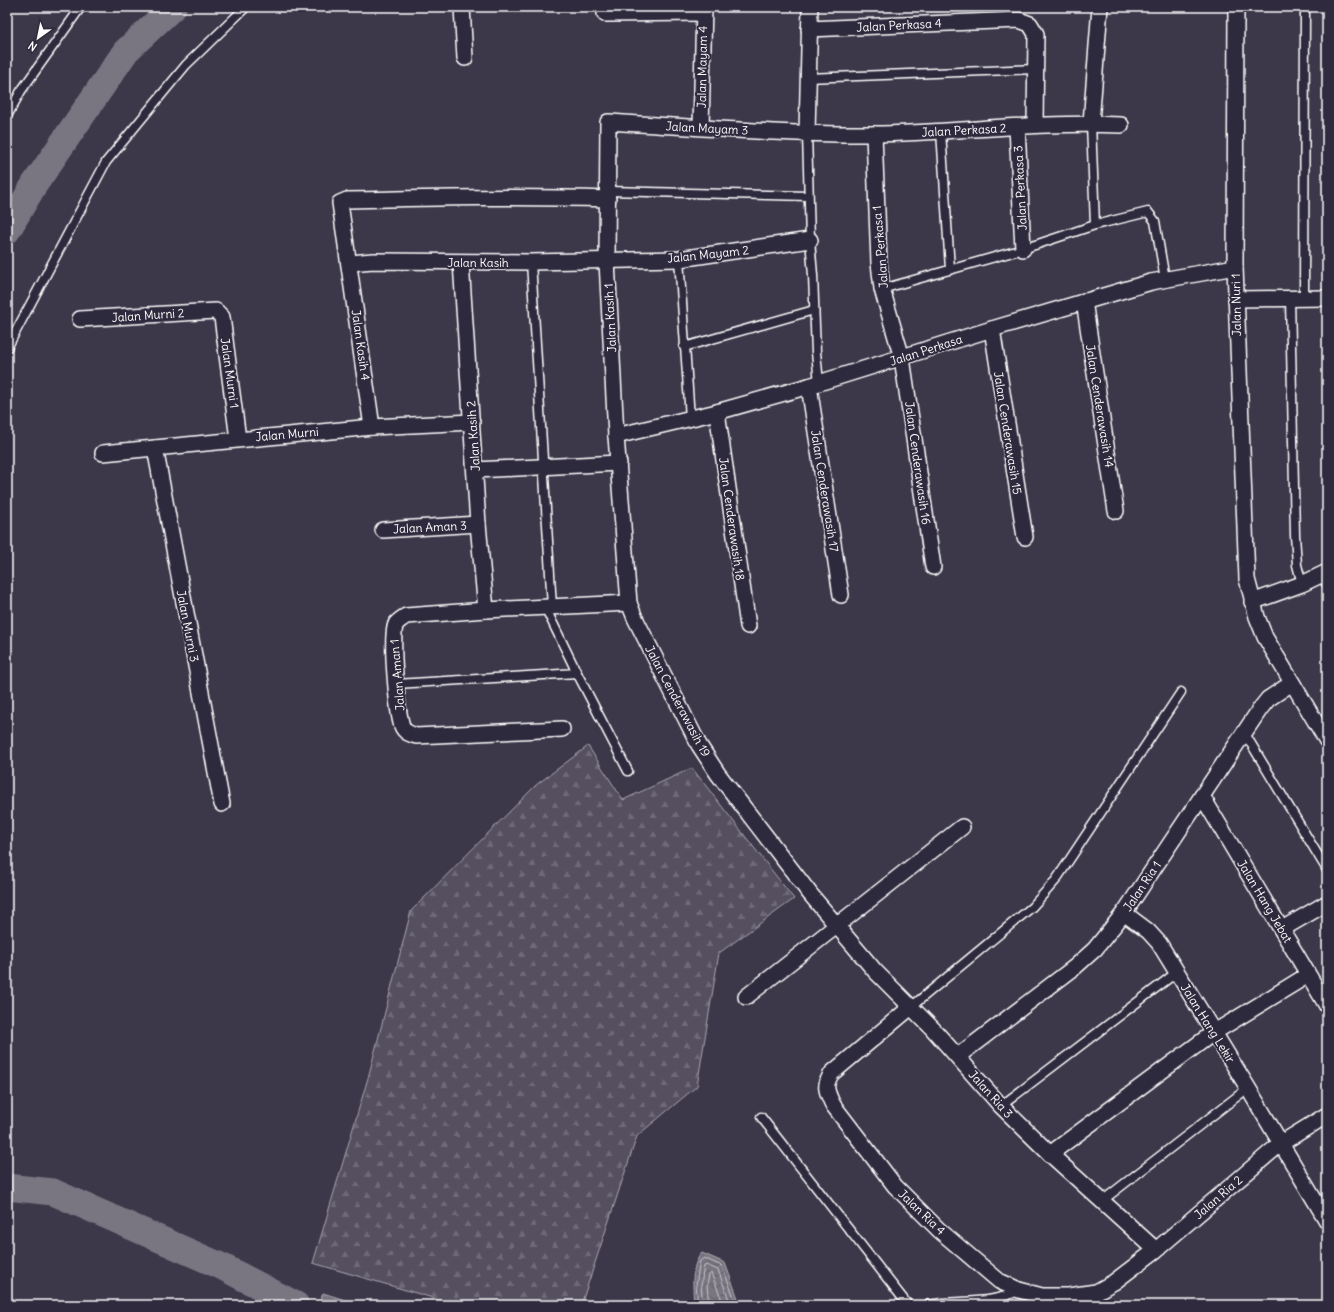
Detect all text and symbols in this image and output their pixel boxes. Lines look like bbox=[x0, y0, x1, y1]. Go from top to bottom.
street label: Jalan Perkasa 4 bbox=[856, 15, 942, 35]
north arrow bbox=[18, 18, 58, 58]
street label: Jalan Mayam 4 bbox=[694, 25, 710, 108]
text: N bbox=[26, 38, 40, 54]
street label: Jalan Mayam 3 bbox=[665, 118, 749, 138]
street label: Jalan Perkasa 2 bbox=[921, 120, 1007, 140]
street label: Jalan Perkasa 3 bbox=[1010, 145, 1030, 231]
street label: Jalan Perkasa 1 bbox=[869, 205, 891, 289]
street label: Jalan Mayam 2 bbox=[666, 242, 750, 266]
street label: Jalan Kasih bbox=[447, 255, 509, 270]
street label: Jalan Nuri 1 bbox=[1228, 274, 1244, 336]
street label: Jalan Kasih 1 bbox=[601, 283, 619, 353]
street label: Jalan Murni 2 bbox=[111, 305, 185, 325]
street label: Jalan Kasih 4 bbox=[349, 309, 373, 381]
street label: Jalan Perkasa bbox=[888, 331, 964, 369]
street label: Jalan Murni 1 bbox=[218, 337, 242, 409]
street label: Jalan Cenderawasih 14 bbox=[1083, 343, 1117, 469]
street label: Jalan Cenderawasih 15 bbox=[991, 370, 1025, 496]
street label: Jalan Kasih 2 bbox=[463, 400, 483, 472]
street label: Jalan Cenderawasih 16 bbox=[902, 400, 934, 526]
street label: Jalan Murni bbox=[255, 424, 319, 444]
street label: Jalan Cenderawasih 17 bbox=[808, 429, 842, 553]
street label: Jalan Cenderawasih 18 bbox=[716, 456, 748, 582]
street label: Jalan Aman 3 bbox=[393, 518, 468, 536]
street label: Jalan Murni 3 bbox=[174, 589, 202, 664]
street label: Jalan Aman 1 bbox=[386, 639, 408, 711]
street label: Jalan Cenderawasih 19 bbox=[642, 643, 714, 759]
street label: Jalan Hang Jebat bbox=[1234, 857, 1296, 945]
street label: Jalan Ria 1 bbox=[1120, 858, 1164, 914]
street label: Jalan Hang Lekir bbox=[1178, 981, 1238, 1065]
street label: Jalan Ria 3 bbox=[966, 1067, 1016, 1121]
street label: Jalan Ria 2 bbox=[1191, 1172, 1245, 1222]
street label: Jalan Ria 4 bbox=[895, 1186, 949, 1238]

